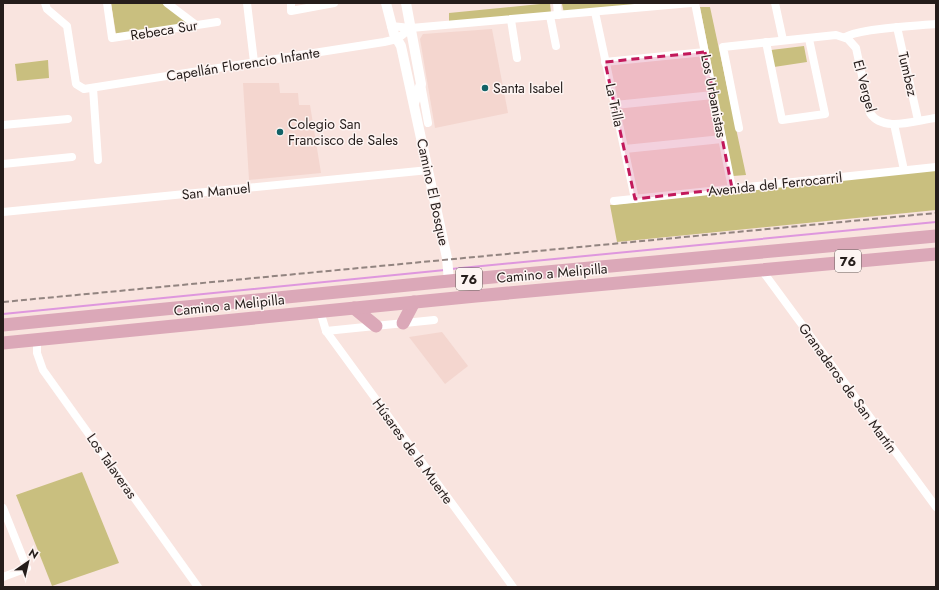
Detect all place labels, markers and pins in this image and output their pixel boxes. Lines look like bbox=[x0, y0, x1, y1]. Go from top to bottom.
place label: Santa Isabel bbox=[493, 78, 563, 98]
marker: Santa Isabel bbox=[480, 83, 490, 93]
place label: Colegio San Francisco de Sales bbox=[288, 114, 398, 150]
marker: Colegio San Francisco de Sales bbox=[275, 127, 285, 137]

